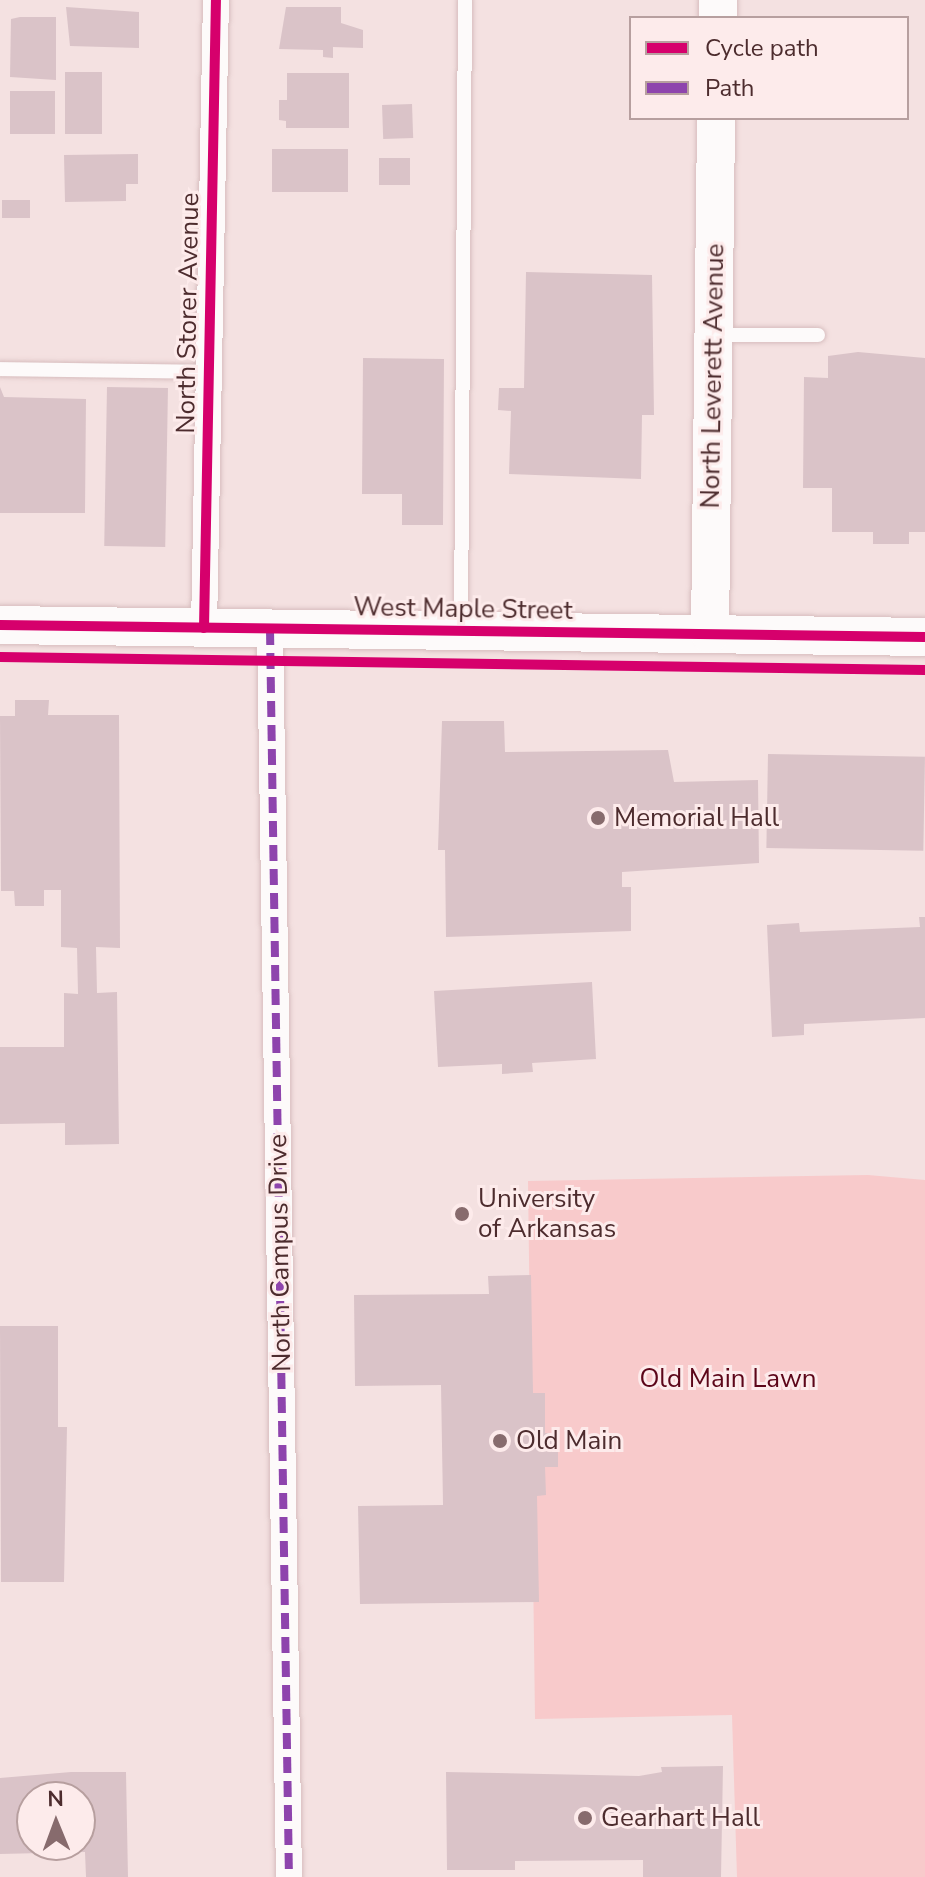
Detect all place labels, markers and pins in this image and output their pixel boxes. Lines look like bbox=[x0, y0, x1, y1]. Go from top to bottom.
place label: Memorial Hall bbox=[614, 802, 779, 834]
marker: Memorial Hall bbox=[589, 809, 607, 827]
place label: University of Arkansas bbox=[478, 1183, 616, 1244]
marker: University of Arkansas bbox=[453, 1205, 471, 1223]
place label: Old Main bbox=[516, 1425, 622, 1457]
marker: Old Main bbox=[491, 1432, 509, 1450]
place label: Gearhart Hall bbox=[601, 1802, 760, 1834]
marker: Gearhart Hall bbox=[576, 1809, 594, 1827]

